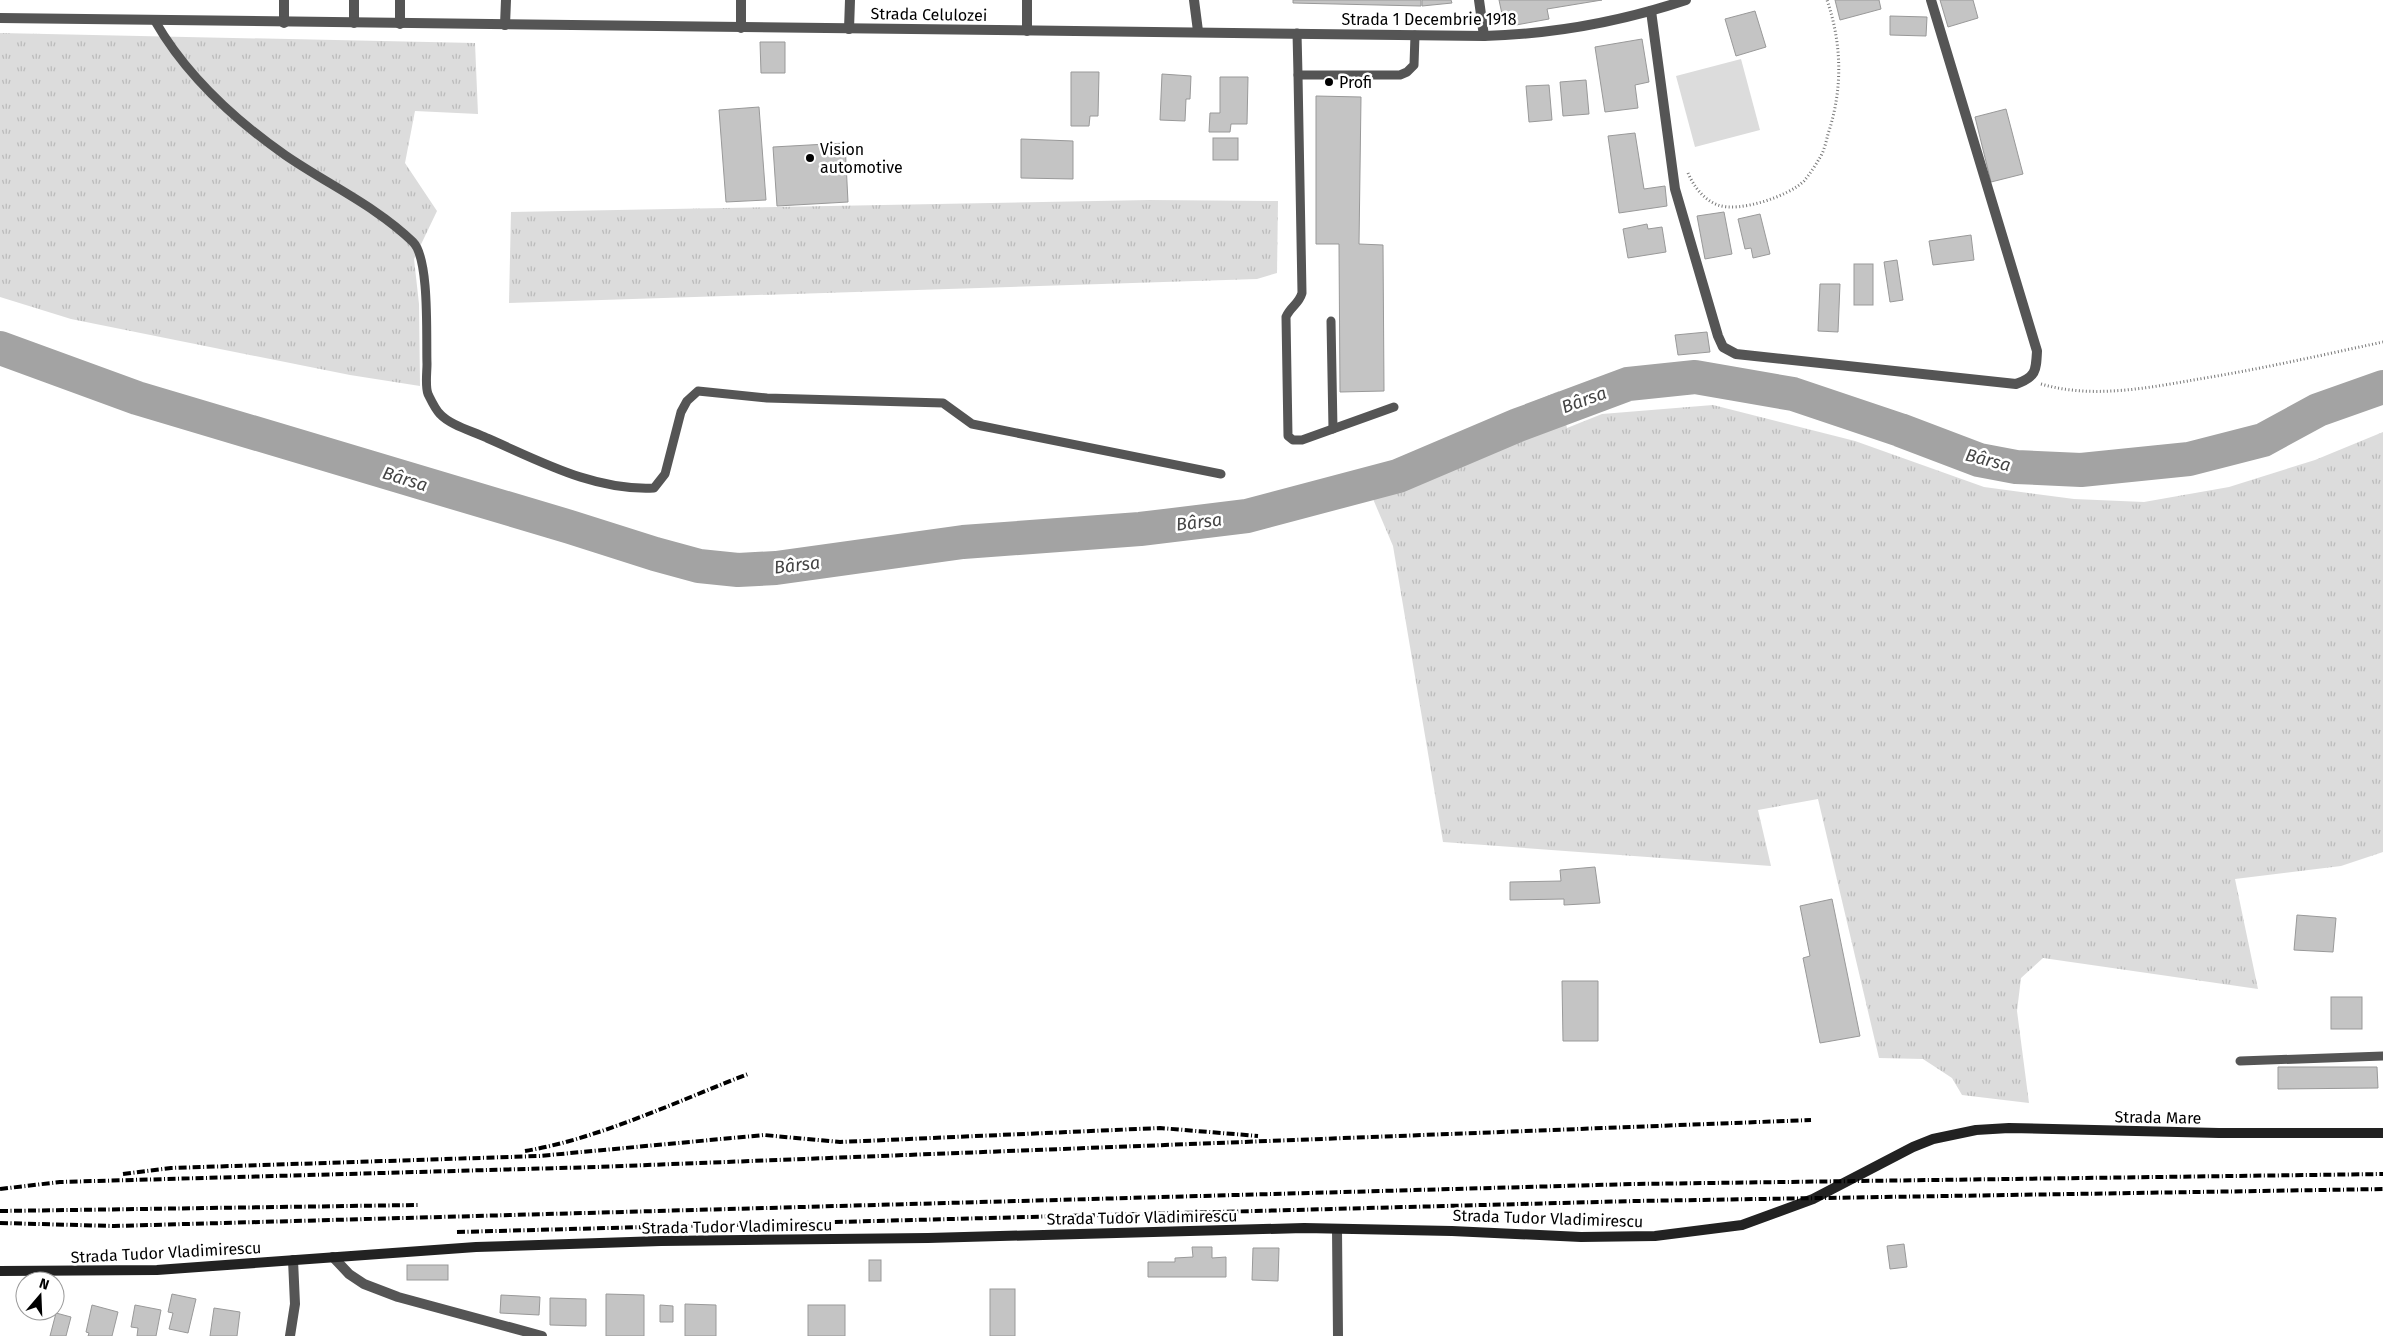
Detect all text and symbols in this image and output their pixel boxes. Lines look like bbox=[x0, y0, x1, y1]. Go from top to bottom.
street label: Strada Celulozei bbox=[871, 4, 987, 25]
street label: Strada 1 Decembrie 1918 bbox=[1341, 10, 1517, 29]
place label: Profi bbox=[1339, 73, 1372, 92]
marker: Profi bbox=[1323, 76, 1335, 88]
place label: Vision automotive bbox=[820, 140, 903, 177]
marker: Vision automotive bbox=[804, 152, 816, 164]
water label: Bârsa bbox=[1559, 382, 1609, 418]
water label: Bârsa bbox=[1963, 444, 2013, 476]
water label: Bârsa bbox=[380, 462, 430, 496]
water label: Bârsa bbox=[1175, 508, 1223, 536]
water label: Bârsa bbox=[773, 551, 821, 579]
street label: Strada Mare bbox=[2114, 1107, 2202, 1128]
street label: Strada Tudor Vladimirescu bbox=[1046, 1206, 1238, 1229]
street label: Strada Tudor Vladimirescu bbox=[1452, 1206, 1644, 1231]
street label: Strada Tudor Vladimirescu bbox=[641, 1215, 833, 1238]
street label: Strada Tudor Vladimirescu bbox=[70, 1238, 262, 1267]
north arrow bbox=[15, 1271, 65, 1321]
text: N bbox=[37, 1275, 51, 1294]

